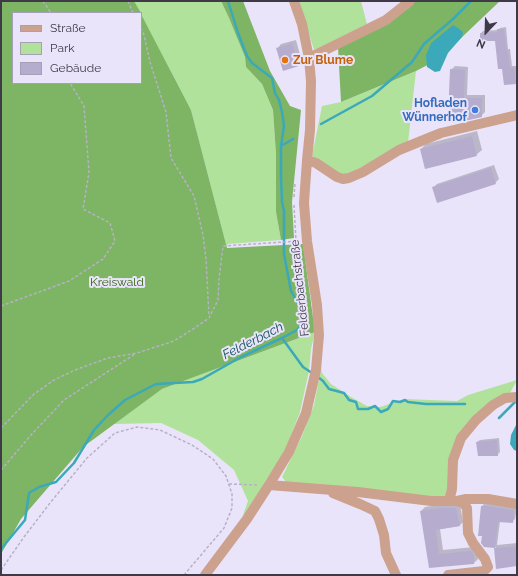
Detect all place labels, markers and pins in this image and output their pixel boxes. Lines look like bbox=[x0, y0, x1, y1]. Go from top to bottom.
place label: Zur Blume bbox=[293, 53, 353, 67]
marker: Zur Blume bbox=[280, 55, 290, 65]
place label: Hofladen Wünnerhof bbox=[402, 96, 467, 124]
marker: Hofladen Wünnerhof bbox=[470, 105, 480, 115]

